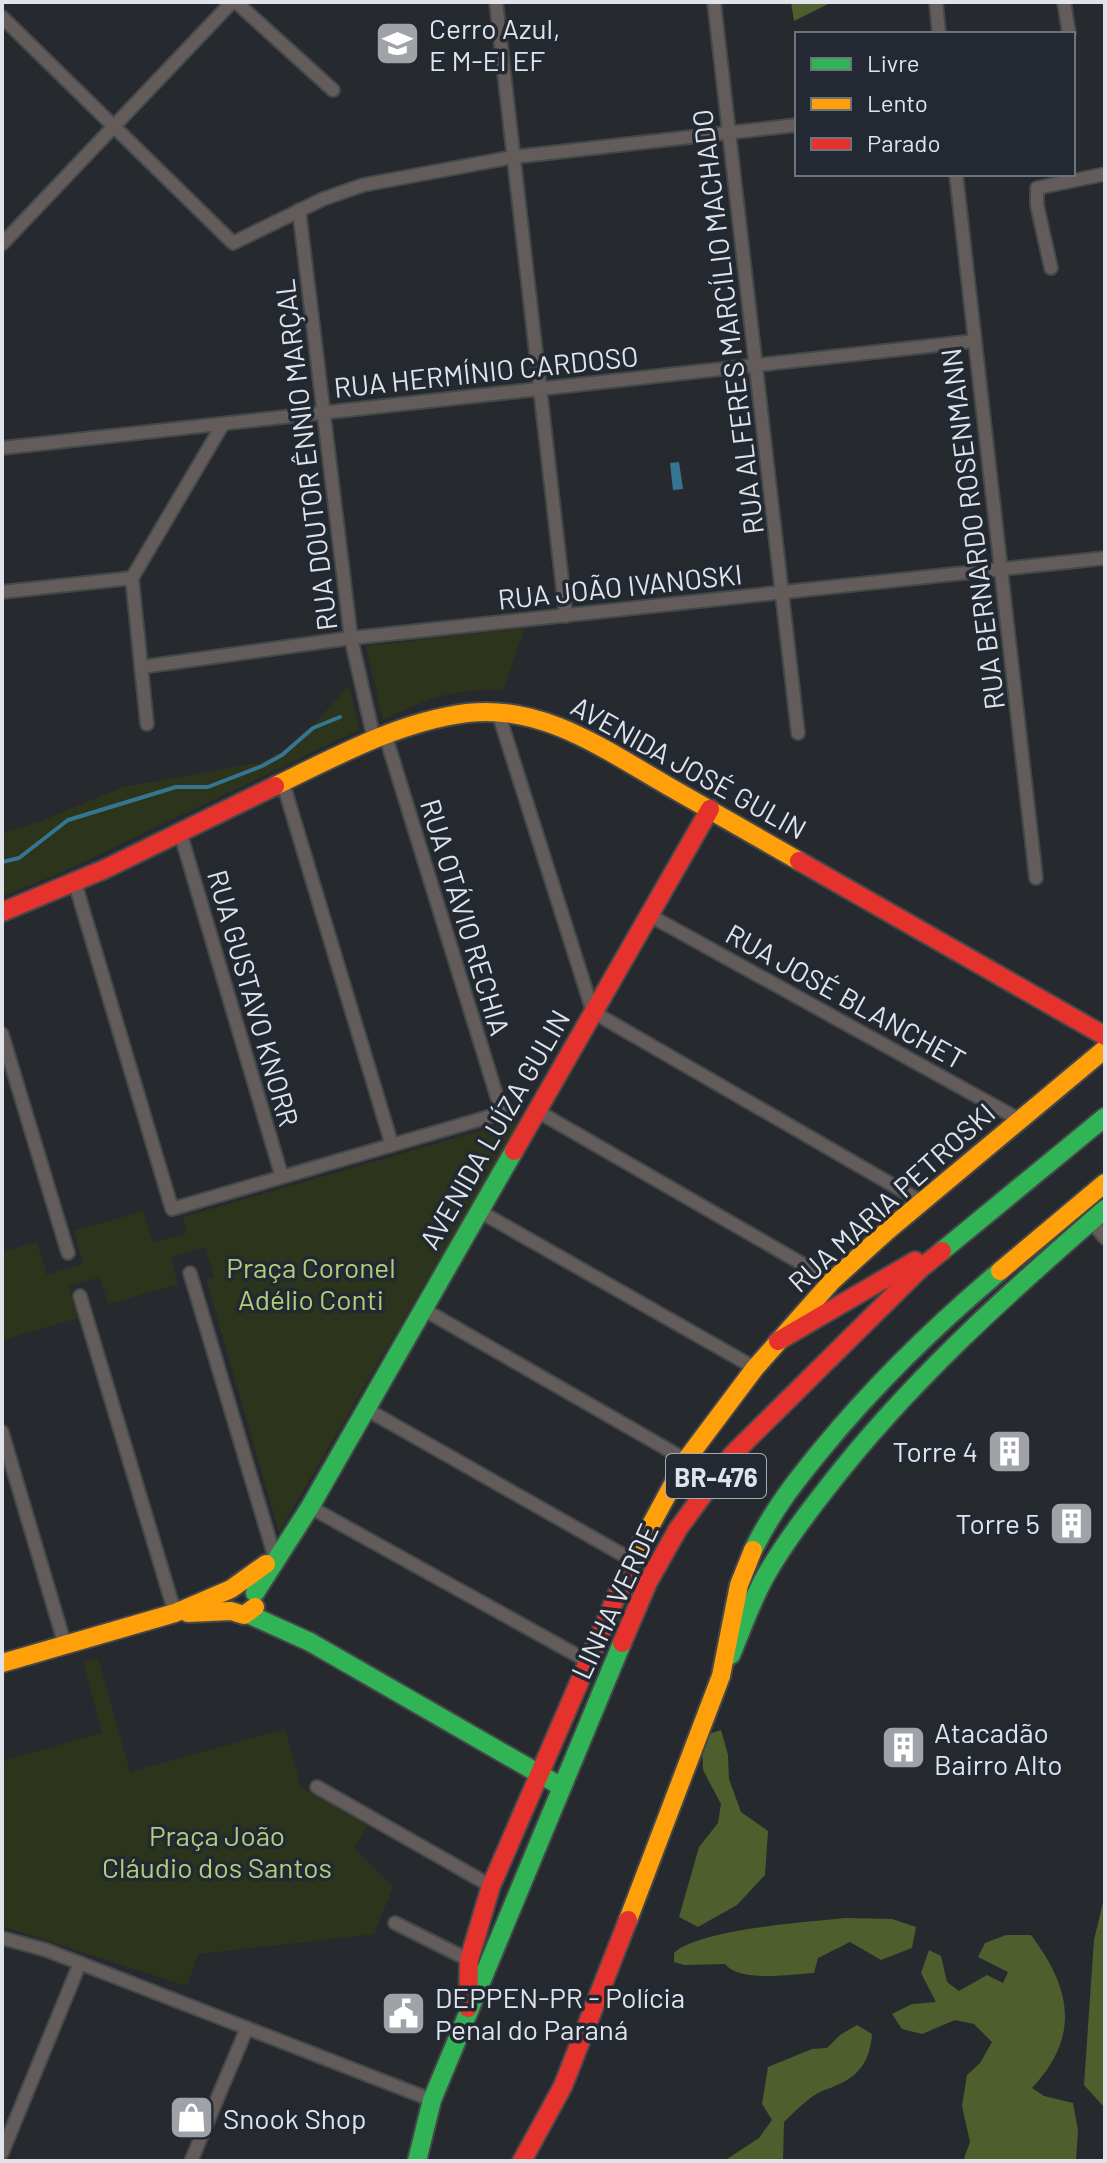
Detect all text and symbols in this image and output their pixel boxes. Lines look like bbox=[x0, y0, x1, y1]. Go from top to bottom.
place label: Cerro Azul, E M-EI EF bbox=[429, 11, 560, 77]
school or university icon: Cerro Azul, E M-EI EF bbox=[374, 20, 422, 68]
legend bbox=[795, 32, 1075, 176]
text: Livre bbox=[867, 48, 920, 77]
text: Lento bbox=[867, 88, 928, 117]
street label: RUA ALFERES MARCÍLIO MACHADO bbox=[684, 108, 770, 536]
text: Parado bbox=[867, 128, 941, 157]
street label: RUA DOUTOR ÊNNIO MARÇAL bbox=[267, 277, 343, 633]
street label: RUA HERMÍNIO CARDOSO bbox=[332, 338, 640, 404]
street label: RUA BERNARDO ROSENMANN bbox=[933, 346, 1011, 712]
street label: RUA JOÃO IVANOSKI bbox=[496, 556, 744, 616]
street label: AVENIDA JOSÉ GULIN bbox=[565, 688, 813, 846]
street label: RUA OTÁVIO RECHIA bbox=[414, 795, 518, 1039]
street label: RUA GUSTAVO KNORR bbox=[201, 866, 307, 1130]
street label: RUA JOSÉ BLANCHET bbox=[720, 916, 972, 1076]
street label: AVENIDA LUÍZA GULIN bbox=[412, 1003, 576, 1255]
street label: RUA MARIA PETROSKI bbox=[781, 1095, 1001, 1299]
park label: Praça Coronel Adélio Conti bbox=[226, 1250, 396, 1316]
building icon: Torre 4 bbox=[985, 1427, 1033, 1475]
place label: Torre 4 bbox=[893, 1434, 978, 1468]
road number: BR-476 bbox=[666, 1454, 766, 1498]
building icon: Torre 5 bbox=[1047, 1499, 1095, 1547]
place label: Torre 5 bbox=[956, 1506, 1040, 1540]
street label: LINHA VERDE bbox=[563, 1518, 665, 1684]
place label: Atacadão Bairro Alto bbox=[934, 1715, 1062, 1781]
building icon: Atacadão Bairro Alto bbox=[879, 1724, 927, 1772]
park label: Praça João Cláudio dos Santos bbox=[102, 1818, 332, 1884]
place label: DEPPEN-PR - Polícia Penal do Paraná bbox=[435, 1980, 685, 2046]
public building icon: DEPPEN-PR - Polícia Penal do Paraná bbox=[380, 1989, 428, 2037]
shop icon: Snook Shop bbox=[168, 2094, 216, 2142]
place label: Snook Shop bbox=[223, 2101, 366, 2135]

